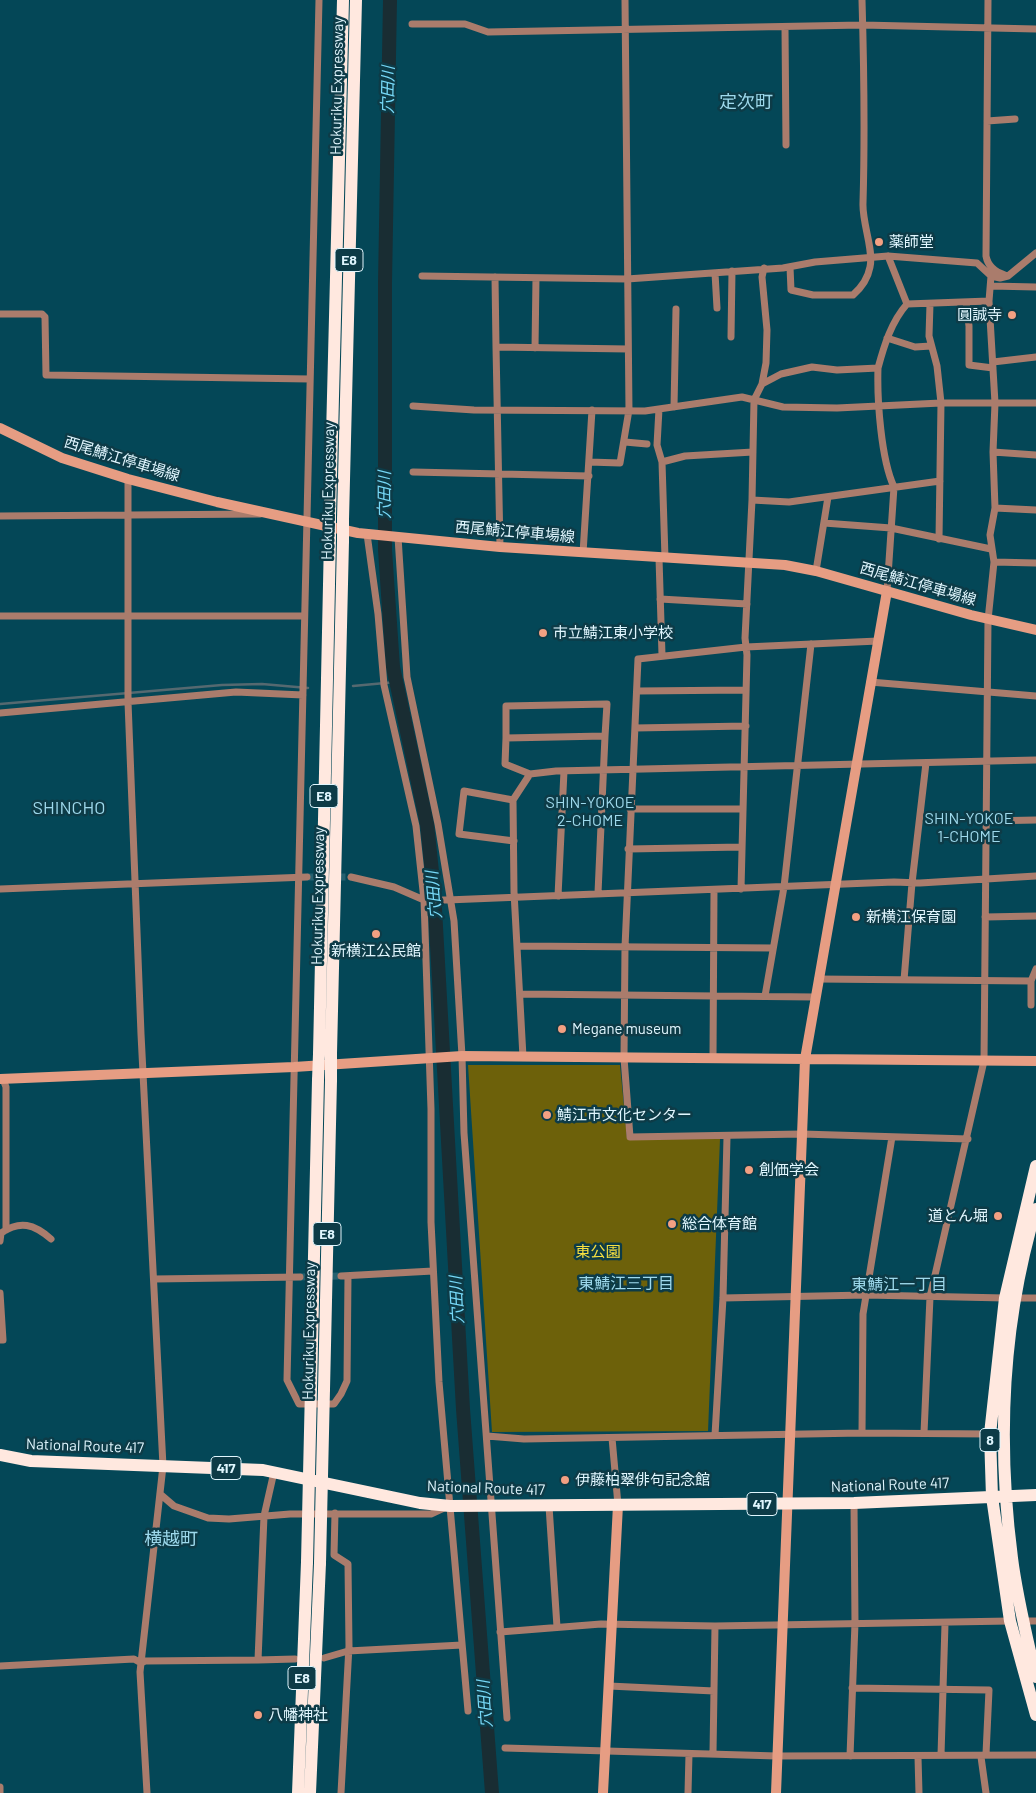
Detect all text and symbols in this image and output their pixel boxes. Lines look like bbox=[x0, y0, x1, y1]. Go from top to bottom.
street label: Hokuriku Expressway bbox=[327, 17, 347, 155]
water label: 穴田川 bbox=[378, 66, 398, 114]
district label: 定次町 bbox=[719, 91, 773, 113]
place label: 薬師堂 bbox=[889, 233, 934, 251]
marker: 薬師堂 bbox=[873, 236, 885, 248]
road number: E8 bbox=[335, 248, 363, 272]
place label: 圓誠寺 bbox=[957, 306, 1002, 324]
marker: 圓誠寺 bbox=[1006, 309, 1018, 321]
street label: Hokuriku Expressway bbox=[318, 422, 338, 560]
street label: 西尾鯖江停車場線 bbox=[62, 433, 182, 485]
water label: 穴田川 bbox=[375, 471, 395, 519]
street label: 西尾鯖江停車場線 bbox=[454, 518, 576, 546]
street label: 西尾鯖江停車場線 bbox=[858, 559, 978, 609]
place label: 市立鯖江東小学校 bbox=[553, 624, 673, 642]
marker: 市立鯖江東小学校 bbox=[537, 627, 549, 639]
road number: E8 bbox=[310, 784, 338, 808]
district label: SHIN-YOKOE 2-CHOME bbox=[539, 793, 641, 831]
district label: SHINCHO bbox=[28, 797, 110, 819]
district label: SHIN-YOKOE 1-CHOME bbox=[918, 809, 1020, 847]
street label: Hokuriku Expressway bbox=[308, 827, 328, 965]
water label: 穴田川 bbox=[422, 870, 446, 920]
place label: 新横江保育園 bbox=[866, 908, 956, 926]
marker: 新横江保育園 bbox=[850, 911, 862, 923]
marker: 新横江公民館 bbox=[370, 928, 382, 940]
place label: 新横江公民館 bbox=[331, 942, 421, 960]
place label: Megane museum bbox=[572, 1020, 681, 1038]
marker: Megane museum bbox=[556, 1023, 568, 1035]
place label: 鯖江市文化センター bbox=[557, 1106, 692, 1124]
marker: 鯖江市文化センター bbox=[541, 1109, 553, 1121]
place label: 創価学会 bbox=[759, 1161, 819, 1179]
marker: 創価学会 bbox=[743, 1164, 755, 1176]
place label: 道とん堀 bbox=[928, 1207, 988, 1225]
marker: 道とん堀 bbox=[992, 1210, 1004, 1222]
place label: 総合体育館 bbox=[682, 1215, 757, 1233]
marker: 総合体育館 bbox=[666, 1218, 678, 1230]
road number: E8 bbox=[313, 1222, 341, 1246]
park label: 東公園 bbox=[576, 1243, 620, 1261]
street label: Hokuriku Expressway bbox=[299, 1262, 319, 1400]
district label: 東鯖江三丁目 bbox=[578, 1274, 674, 1294]
district label: 東鯖江一丁目 bbox=[851, 1275, 947, 1295]
water label: 穴田川 bbox=[446, 1276, 468, 1324]
road number: 8 bbox=[980, 1428, 1000, 1452]
street label: National Route 417 bbox=[26, 1435, 144, 1457]
road number: 417 bbox=[211, 1456, 241, 1480]
place label: 伊藤柏翠俳句記念館 bbox=[575, 1471, 710, 1489]
marker: 伊藤柏翠俳句記念館 bbox=[559, 1474, 571, 1486]
street label: National Route 417 bbox=[831, 1474, 949, 1496]
street label: National Route 417 bbox=[427, 1477, 545, 1499]
road number: 417 bbox=[747, 1492, 777, 1516]
district label: 横越町 bbox=[144, 1528, 198, 1550]
road number: E8 bbox=[288, 1666, 316, 1690]
water label: 穴田川 bbox=[474, 1679, 496, 1729]
place label: 八幡神社 bbox=[268, 1706, 328, 1724]
marker: 八幡神社 bbox=[252, 1709, 264, 1721]

